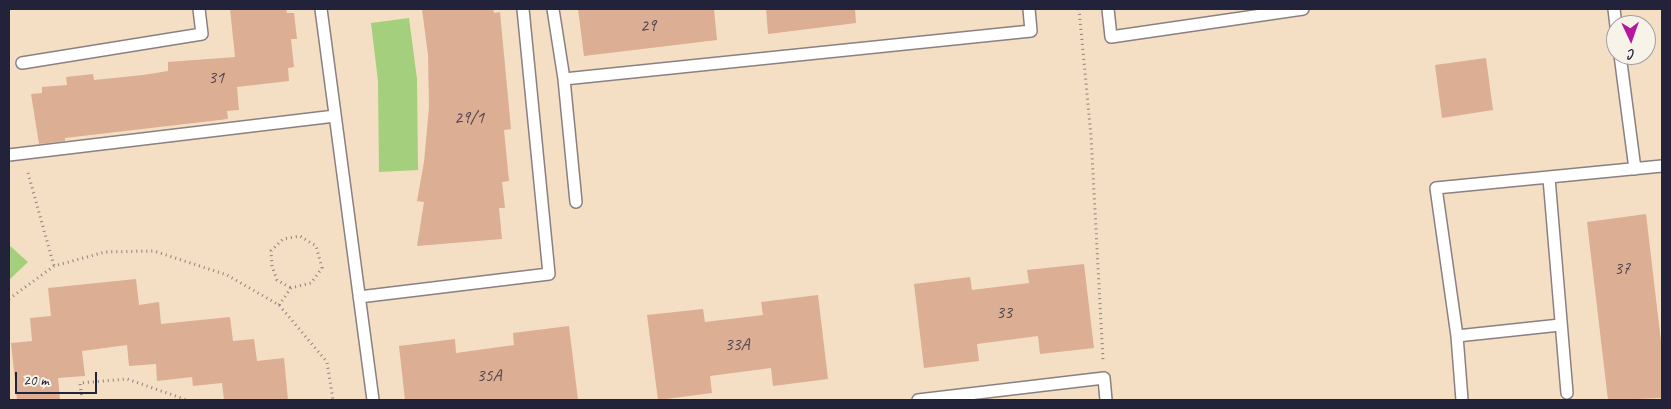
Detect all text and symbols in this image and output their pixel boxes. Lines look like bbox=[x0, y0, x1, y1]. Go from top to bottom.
house number: 29 bbox=[640, 15, 656, 37]
north arrow bbox=[1606, 15, 1656, 65]
text: С bbox=[1628, 46, 1636, 63]
house number: 31 bbox=[208, 67, 224, 89]
house number: 29/1 bbox=[454, 107, 484, 129]
house number: 37 bbox=[1614, 258, 1630, 280]
house number: 33 bbox=[996, 302, 1012, 324]
house number: 33А bbox=[724, 334, 750, 356]
scale bar bbox=[18, 362, 100, 394]
house number: 35А bbox=[476, 365, 502, 387]
text: 20 m bbox=[23, 371, 49, 390]

